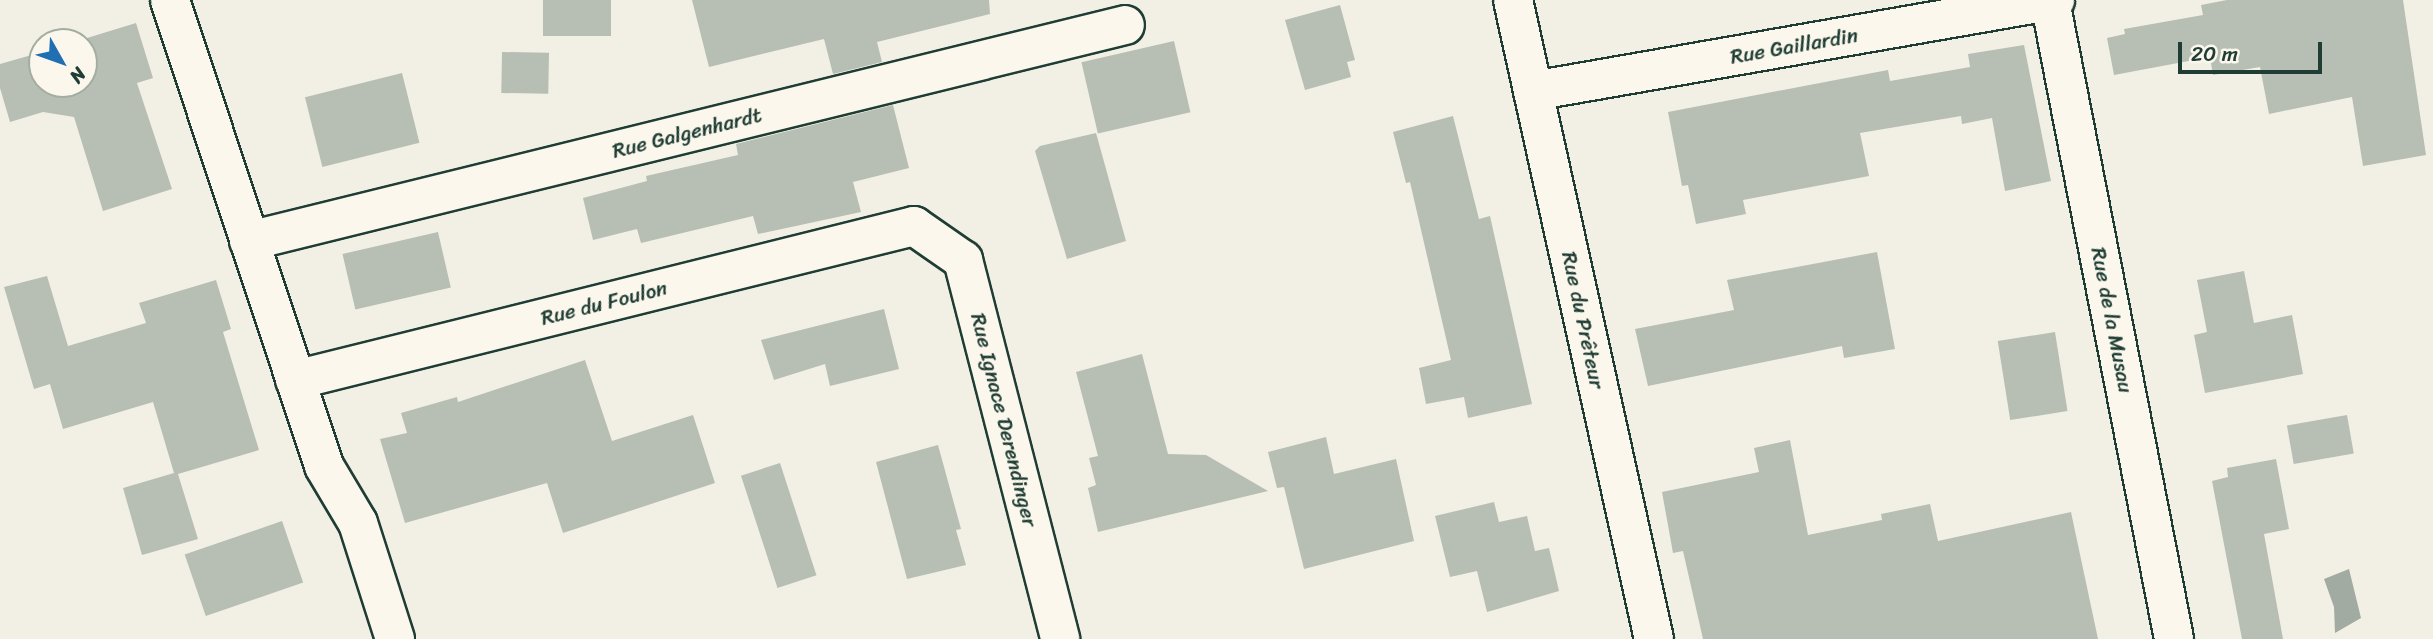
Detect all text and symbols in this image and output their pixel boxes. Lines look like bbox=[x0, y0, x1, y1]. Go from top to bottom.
street label: Rue Gaillardin bbox=[1728, 22, 1860, 70]
north arrow bbox=[28, 28, 98, 98]
scale bar bbox=[2181, 28, 2324, 72]
text: 20 m bbox=[2191, 35, 2238, 73]
text: N bbox=[61, 60, 95, 91]
street label: Rue Galgenhardt bbox=[610, 102, 764, 164]
street label: Rue de la Musau bbox=[2085, 244, 2139, 396]
street label: Rue du Prêteur bbox=[1556, 249, 1610, 391]
street label: Rue du Foulon bbox=[538, 275, 670, 331]
street label: Rue Ignace Derendinger bbox=[965, 310, 1043, 530]

